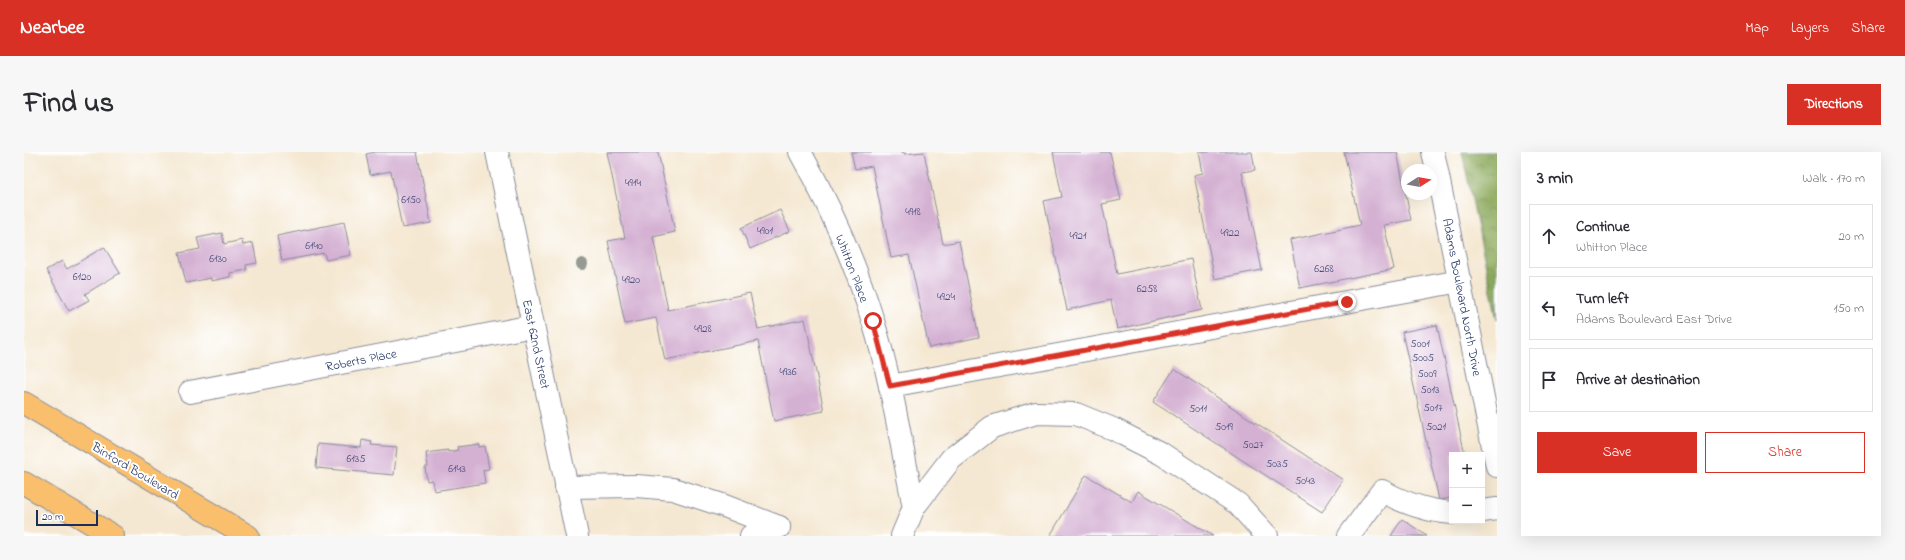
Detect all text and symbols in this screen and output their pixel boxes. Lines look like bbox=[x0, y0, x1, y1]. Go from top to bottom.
text: Nearbee bbox=[20, 15, 85, 42]
text: Map bbox=[1745, 18, 1769, 39]
text: Layers bbox=[1791, 18, 1829, 39]
text: Share bbox=[1851, 18, 1885, 39]
text: Find us bbox=[24, 84, 114, 125]
button: Directions bbox=[1787, 84, 1881, 125]
north arrow bbox=[1401, 164, 1437, 200]
text: 3 min bbox=[1537, 166, 1573, 191]
text: Walk · 170 m bbox=[1802, 169, 1865, 188]
house number: 4914 bbox=[625, 175, 641, 191]
house number: 6150 bbox=[401, 192, 421, 208]
house number: 4918 bbox=[905, 204, 921, 220]
text: Continue bbox=[1576, 216, 1630, 238]
street label: Adams Boulevard North Drive bbox=[1437, 217, 1486, 378]
house number: 4901 bbox=[757, 223, 774, 239]
house number: 4922 bbox=[1221, 225, 1240, 241]
icon: ahead bbox=[1538, 225, 1560, 247]
text: 20 m bbox=[1839, 227, 1864, 246]
house number: 4921 bbox=[1070, 228, 1087, 244]
street label: Whitton Place bbox=[830, 232, 873, 305]
house number: 6140 bbox=[305, 238, 323, 254]
text: Whitton Place bbox=[1576, 238, 1647, 257]
house number: 6130 bbox=[209, 251, 227, 267]
house number: 6268 bbox=[1314, 261, 1334, 277]
house number: 6120 bbox=[73, 269, 92, 285]
house number: 4920 bbox=[622, 272, 640, 288]
house number: 6258 bbox=[1137, 281, 1157, 297]
text: Turn left bbox=[1576, 288, 1629, 310]
house number: 4924 bbox=[937, 289, 955, 305]
route end bbox=[1338, 293, 1356, 311]
icon: left bbox=[1538, 297, 1560, 319]
street label: East 62nd Street bbox=[517, 298, 554, 391]
text: 150 m bbox=[1833, 299, 1864, 318]
text: Adams Boulevard East Drive bbox=[1576, 310, 1732, 329]
route start bbox=[864, 312, 882, 330]
house number: 4928 bbox=[694, 321, 712, 337]
house number: 5001 bbox=[1410, 336, 1430, 352]
street label: Roberts Place bbox=[324, 344, 399, 377]
house number: 5005 bbox=[1412, 350, 1434, 366]
house number: 4936 bbox=[779, 364, 797, 380]
house number: 5009 bbox=[1417, 366, 1437, 382]
icon: arrive bbox=[1538, 369, 1560, 391]
text: Arrive at destination bbox=[1576, 369, 1700, 391]
house number: 5013 bbox=[1420, 382, 1440, 398]
house number: 5017 bbox=[1423, 400, 1443, 416]
house number: 5011 bbox=[1189, 401, 1208, 417]
house number: 5019 bbox=[1215, 419, 1234, 435]
house number: 5021 bbox=[1426, 419, 1447, 435]
button: Save bbox=[1537, 432, 1697, 473]
button: Share bbox=[1705, 432, 1865, 473]
street label: Binford Boulevard bbox=[87, 437, 183, 505]
house number: 5027 bbox=[1242, 437, 1264, 453]
house number: 6135 bbox=[346, 451, 366, 467]
map controls bbox=[1449, 452, 1485, 524]
button: + bbox=[1449, 452, 1485, 488]
house number: 5035 bbox=[1266, 456, 1288, 472]
house number: 6143 bbox=[448, 461, 466, 477]
house number: 5043 bbox=[1295, 473, 1316, 489]
button: − bbox=[1449, 488, 1485, 524]
scale bar bbox=[36, 508, 98, 527]
text: 20 m bbox=[42, 509, 64, 525]

